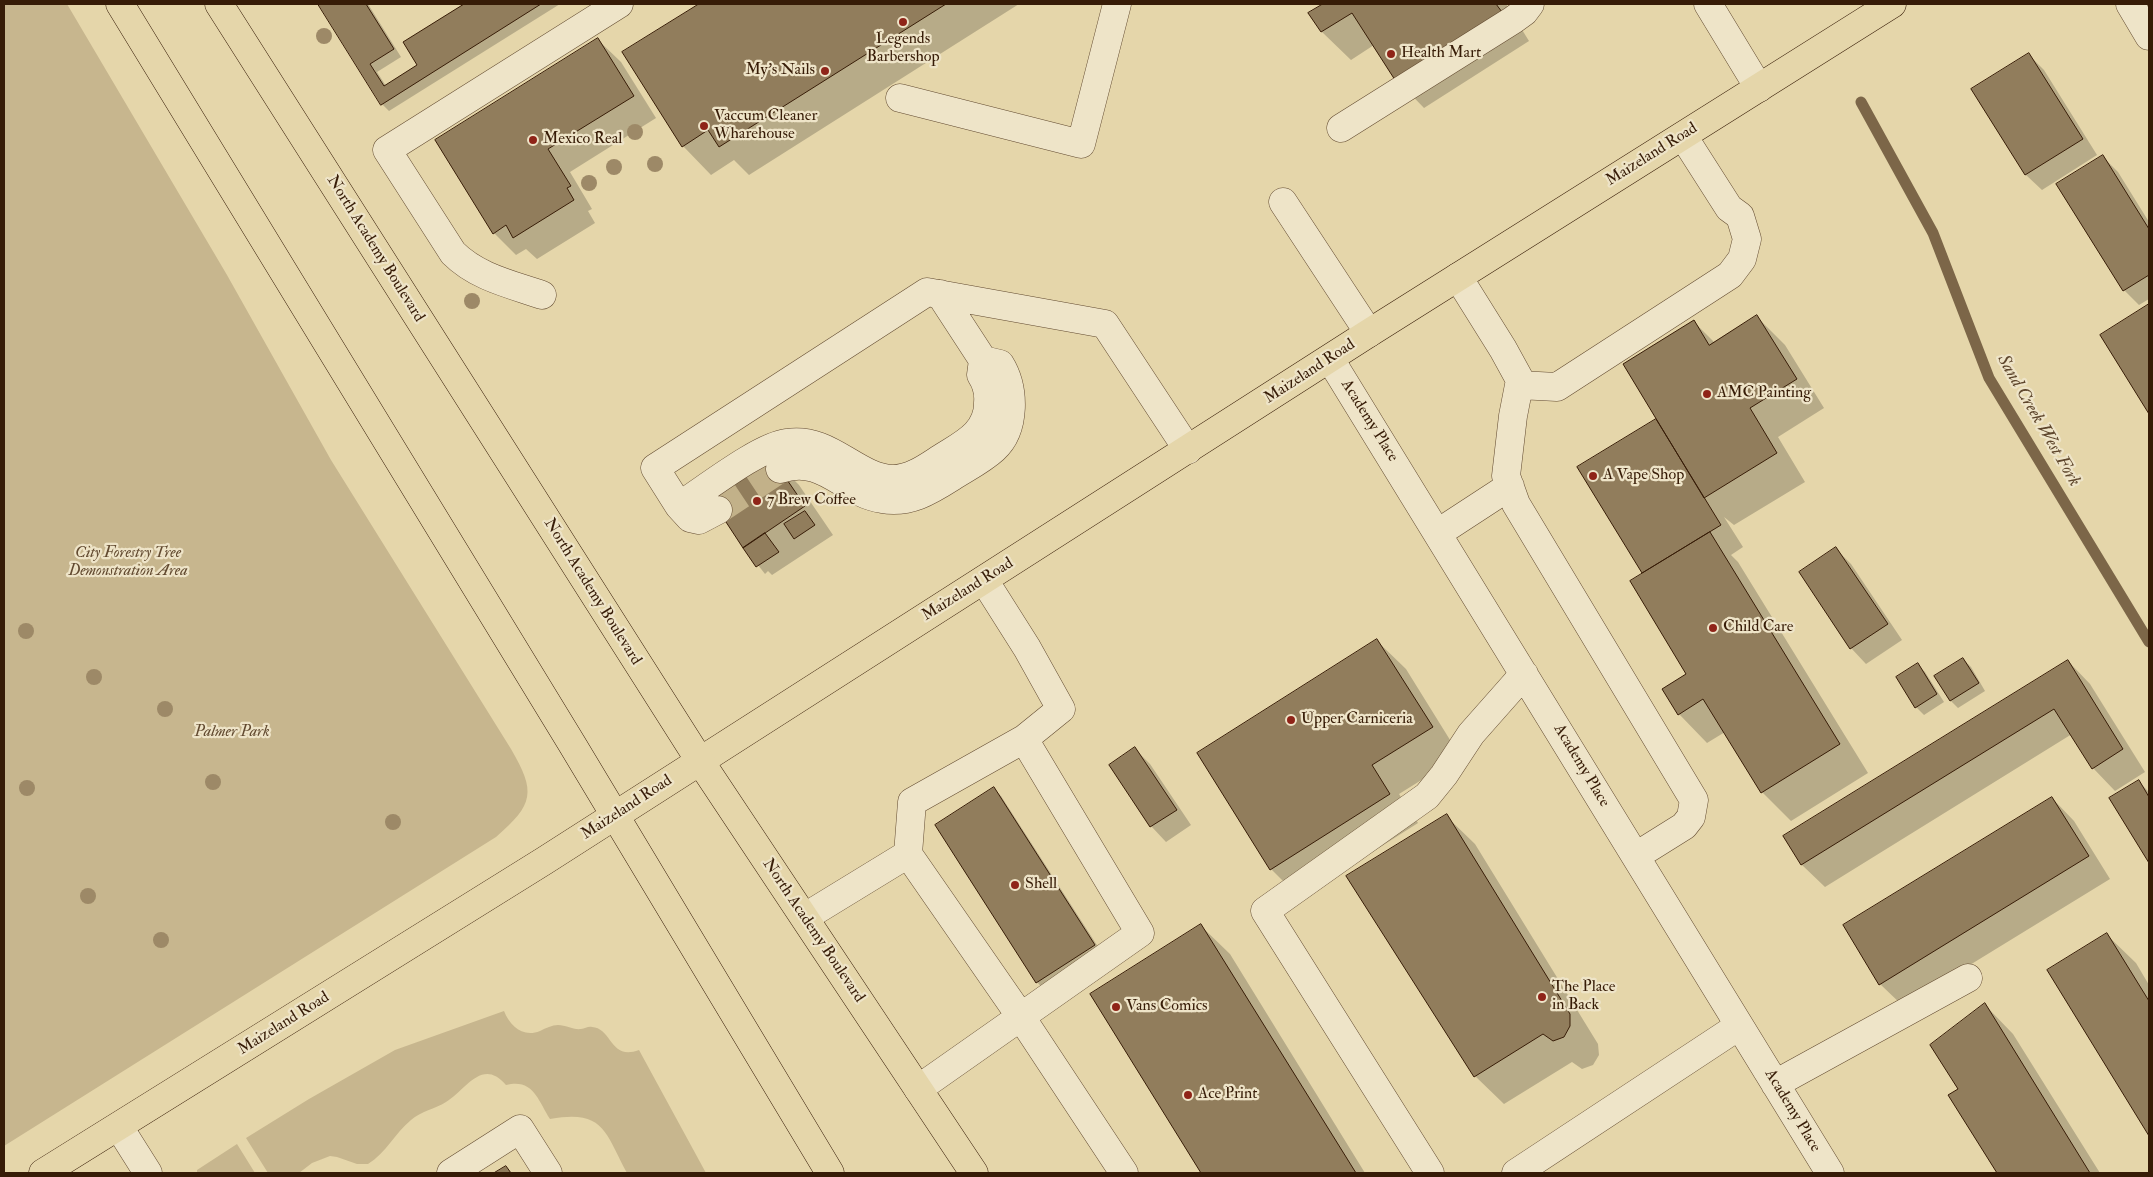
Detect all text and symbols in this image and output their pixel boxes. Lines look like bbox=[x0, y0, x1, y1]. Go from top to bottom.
marker: Legends Barbershop bbox=[897, 16, 909, 28]
place label: Legends Barbershop bbox=[866, 30, 940, 68]
place label: Health Mart bbox=[1401, 44, 1481, 64]
marker: Health Mart bbox=[1385, 48, 1397, 60]
place label: My's Nails bbox=[745, 61, 815, 81]
marker: My's Nails bbox=[819, 65, 831, 77]
place label: Vaccum Cleaner Wharehouse bbox=[714, 107, 817, 145]
street label: Maizeland Road bbox=[1603, 119, 1701, 191]
marker: Vaccum Cleaner Wharehouse bbox=[698, 120, 710, 132]
place label: Mexico Real bbox=[543, 130, 622, 150]
marker: Mexico Real bbox=[527, 134, 539, 146]
street label: North Academy Boulevard bbox=[322, 172, 428, 326]
street label: Maizeland Road bbox=[1261, 336, 1359, 408]
water label: Sand Creek West Fork bbox=[1991, 351, 2085, 491]
street label: Academy Place bbox=[1336, 376, 1402, 466]
place label: AMC Painting bbox=[1717, 384, 1811, 404]
marker: AMC Painting bbox=[1701, 388, 1713, 400]
place label: A Vape Shop bbox=[1603, 466, 1684, 486]
marker: A Vape Shop bbox=[1587, 470, 1599, 482]
place label: 7 Brew Coffee bbox=[767, 491, 856, 511]
marker: 7 Brew Coffee bbox=[751, 495, 763, 507]
street label: North Academy Boulevard bbox=[539, 515, 645, 669]
park label: City Forestry Tree Demonstration Area bbox=[68, 544, 188, 582]
street label: Maizeland Road bbox=[919, 554, 1017, 626]
place label: Child Care bbox=[1723, 618, 1793, 638]
marker: Child Care bbox=[1707, 622, 1719, 634]
place label: Upper Carniceria bbox=[1301, 710, 1413, 730]
marker: Upper Carniceria bbox=[1285, 714, 1297, 726]
street label: Academy Place bbox=[1549, 721, 1613, 811]
park label: Palmer Park bbox=[194, 723, 270, 743]
street label: Maizeland Road bbox=[578, 772, 676, 844]
street label: North Academy Boulevard bbox=[758, 855, 868, 1007]
place label: Shell bbox=[1025, 875, 1057, 895]
marker: Shell bbox=[1009, 879, 1021, 891]
place label: The Place in Back bbox=[1552, 978, 1616, 1016]
street label: Maizeland Road bbox=[235, 988, 333, 1060]
marker: The Place in Back bbox=[1536, 991, 1548, 1003]
place label: Vans Comics bbox=[1126, 997, 1208, 1017]
marker: Vans Comics bbox=[1110, 1001, 1122, 1013]
street label: Academy Place bbox=[1760, 1066, 1824, 1156]
place label: Ace Print bbox=[1198, 1085, 1257, 1105]
marker: Ace Print bbox=[1182, 1089, 1194, 1101]

